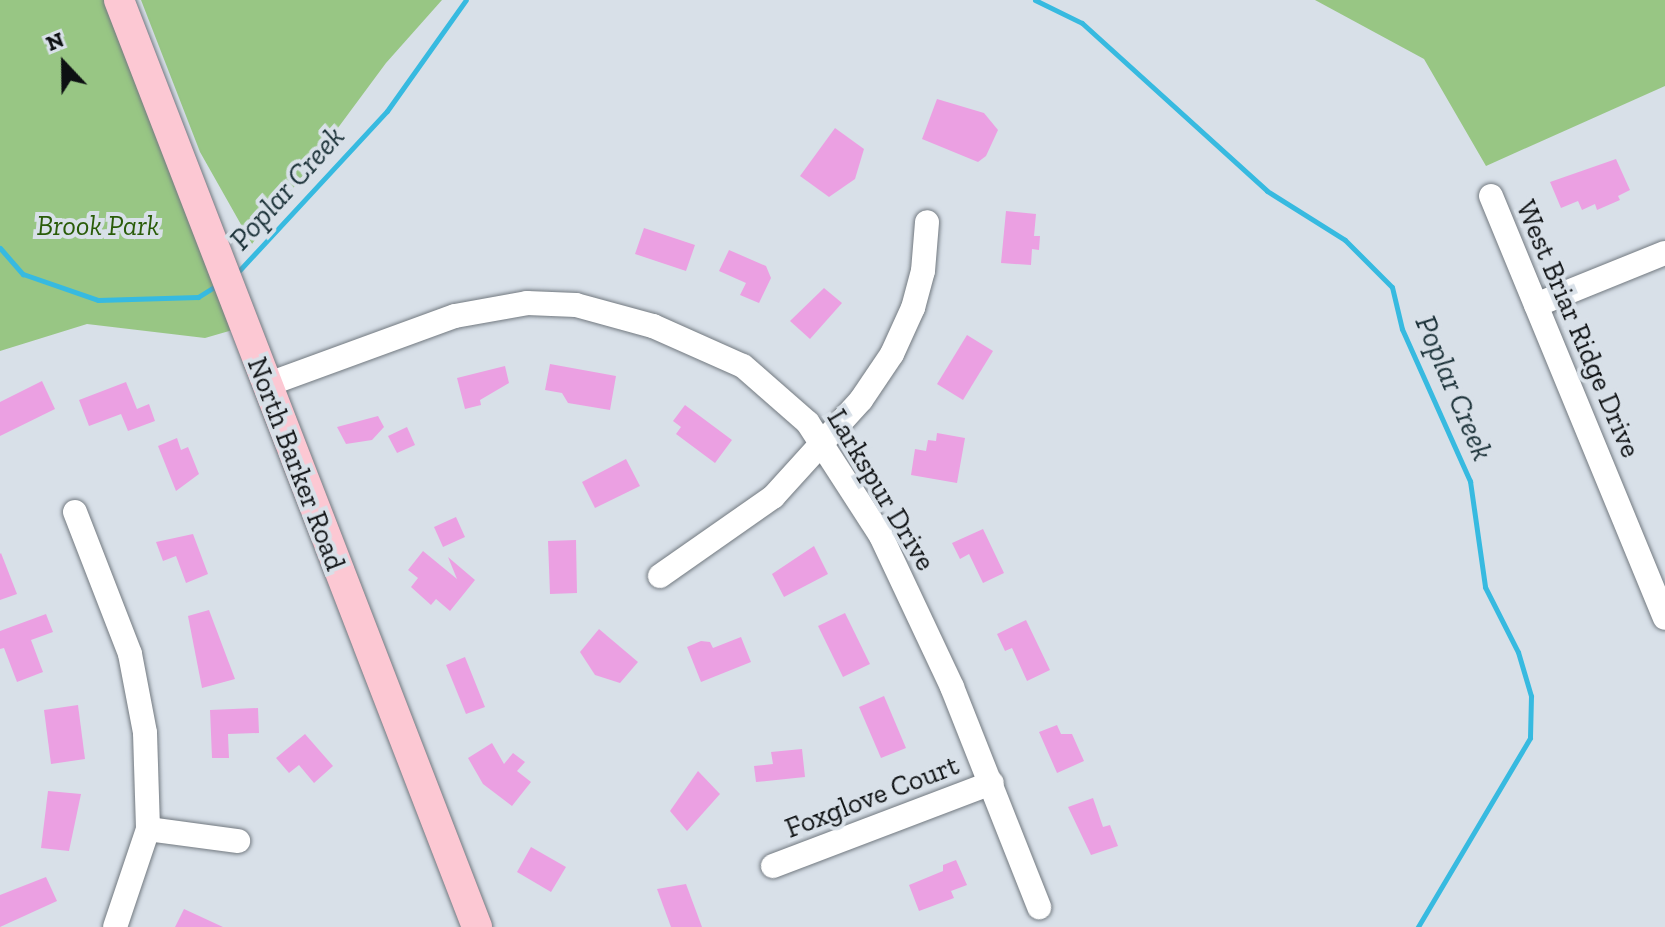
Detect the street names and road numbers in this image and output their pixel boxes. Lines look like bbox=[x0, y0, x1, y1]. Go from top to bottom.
street label: West Briar Ridge Drive bbox=[1509, 195, 1647, 463]
street label: North Barker Road bbox=[240, 352, 352, 576]
street label: Larkspur Drive bbox=[820, 403, 942, 577]
street label: Foxglove Court bbox=[781, 749, 963, 845]

